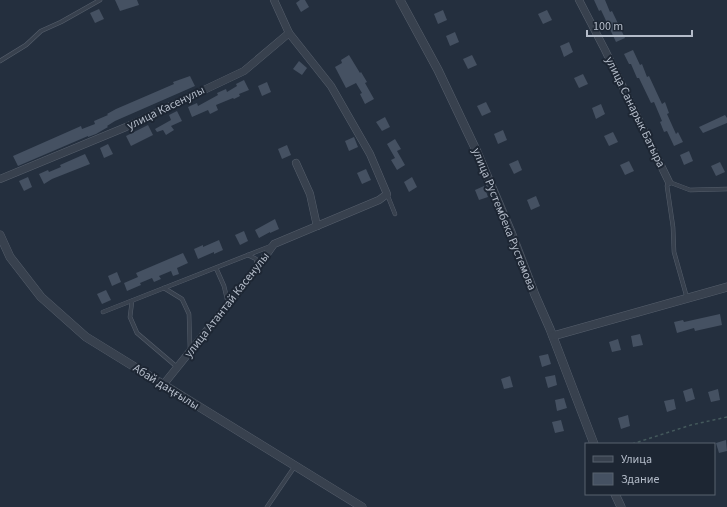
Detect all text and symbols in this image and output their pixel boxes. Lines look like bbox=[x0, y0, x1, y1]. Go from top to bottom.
scale bar bbox=[587, 12, 692, 38]
text: 100 m bbox=[593, 18, 623, 35]
street label: улица Санарык Батыра bbox=[601, 54, 669, 170]
street label: улица Касенулы bbox=[124, 82, 208, 134]
street label: улица Рустембека Рустемова bbox=[468, 145, 540, 293]
street label: улица Атантай Касенулы bbox=[180, 249, 274, 361]
street label: Абай даңғылы bbox=[130, 360, 202, 414]
legend bbox=[585, 443, 715, 495]
text: Улица bbox=[621, 451, 652, 468]
text: Здание bbox=[621, 471, 660, 488]

